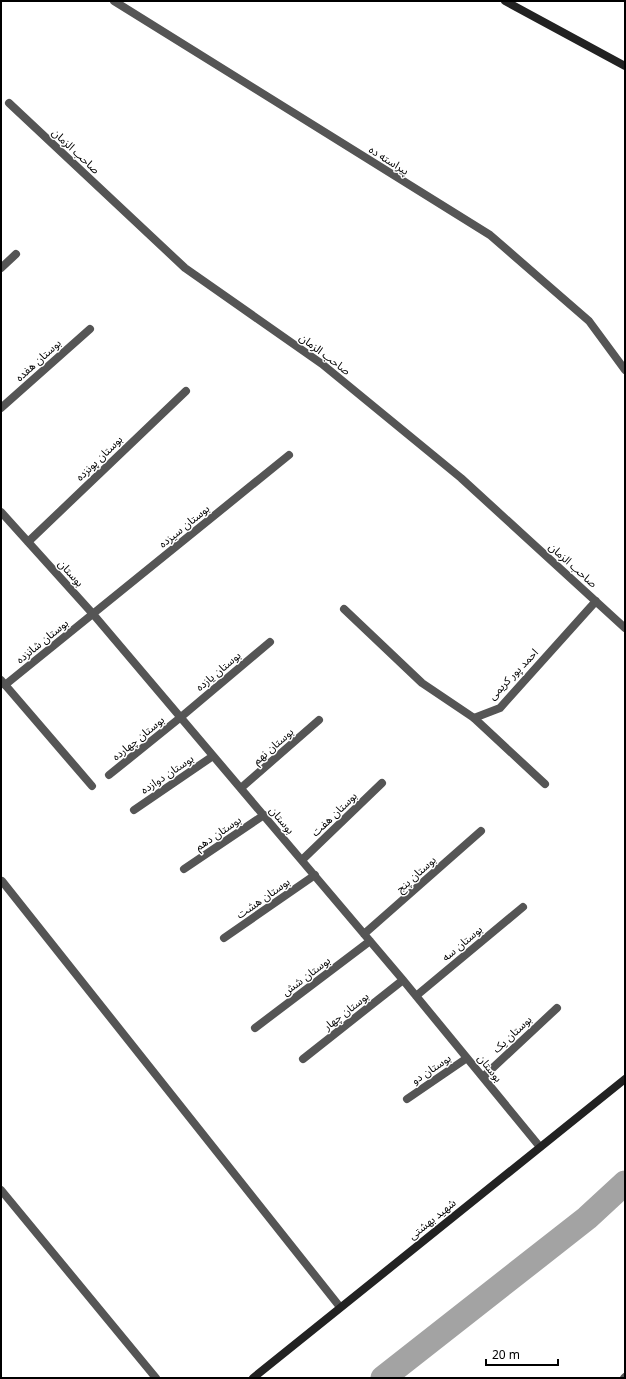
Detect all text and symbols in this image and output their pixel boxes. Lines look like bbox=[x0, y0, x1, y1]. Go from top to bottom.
street label: صاحب الزمان bbox=[49, 125, 104, 177]
street label: پیراسته ده bbox=[366, 141, 412, 179]
street label: صاحب الزمان bbox=[297, 329, 354, 378]
street label: بوستان هفده bbox=[12, 335, 64, 384]
street label: بوستان پونزده bbox=[72, 432, 126, 485]
street label: بوستان سیزده bbox=[155, 501, 212, 551]
street label: صاحب الزمان bbox=[546, 539, 601, 591]
street label: بوستان bbox=[55, 556, 88, 589]
street label: بوستان شانزده bbox=[12, 615, 71, 666]
street label: احمد پور کریمی bbox=[484, 645, 542, 703]
street label: بوستان یازده bbox=[192, 647, 243, 694]
street label: بوستان چهارده bbox=[108, 712, 168, 764]
street label: بوستان نهم bbox=[249, 724, 297, 769]
street label: بوستان دوازده bbox=[137, 750, 196, 797]
street label: بوستان هفت bbox=[307, 788, 360, 839]
street label: بوستان bbox=[266, 803, 298, 837]
street label: بوستان دهم bbox=[192, 812, 245, 855]
street label: بوستان پنج bbox=[393, 852, 440, 896]
street label: بوستان هشت bbox=[233, 874, 293, 922]
street label: بوستان سه bbox=[438, 921, 485, 964]
street label: بوستان شش bbox=[278, 952, 333, 999]
street label: بوستان چهار bbox=[319, 988, 372, 1035]
street label: بوستان یک bbox=[489, 1012, 535, 1056]
street label: بوستان دو bbox=[408, 1050, 453, 1087]
street label: بوستان bbox=[475, 1051, 506, 1085]
street label: شهید بهشتی bbox=[405, 1195, 459, 1242]
scale bar bbox=[486, 1341, 558, 1367]
text: 20 m bbox=[492, 1346, 520, 1363]

